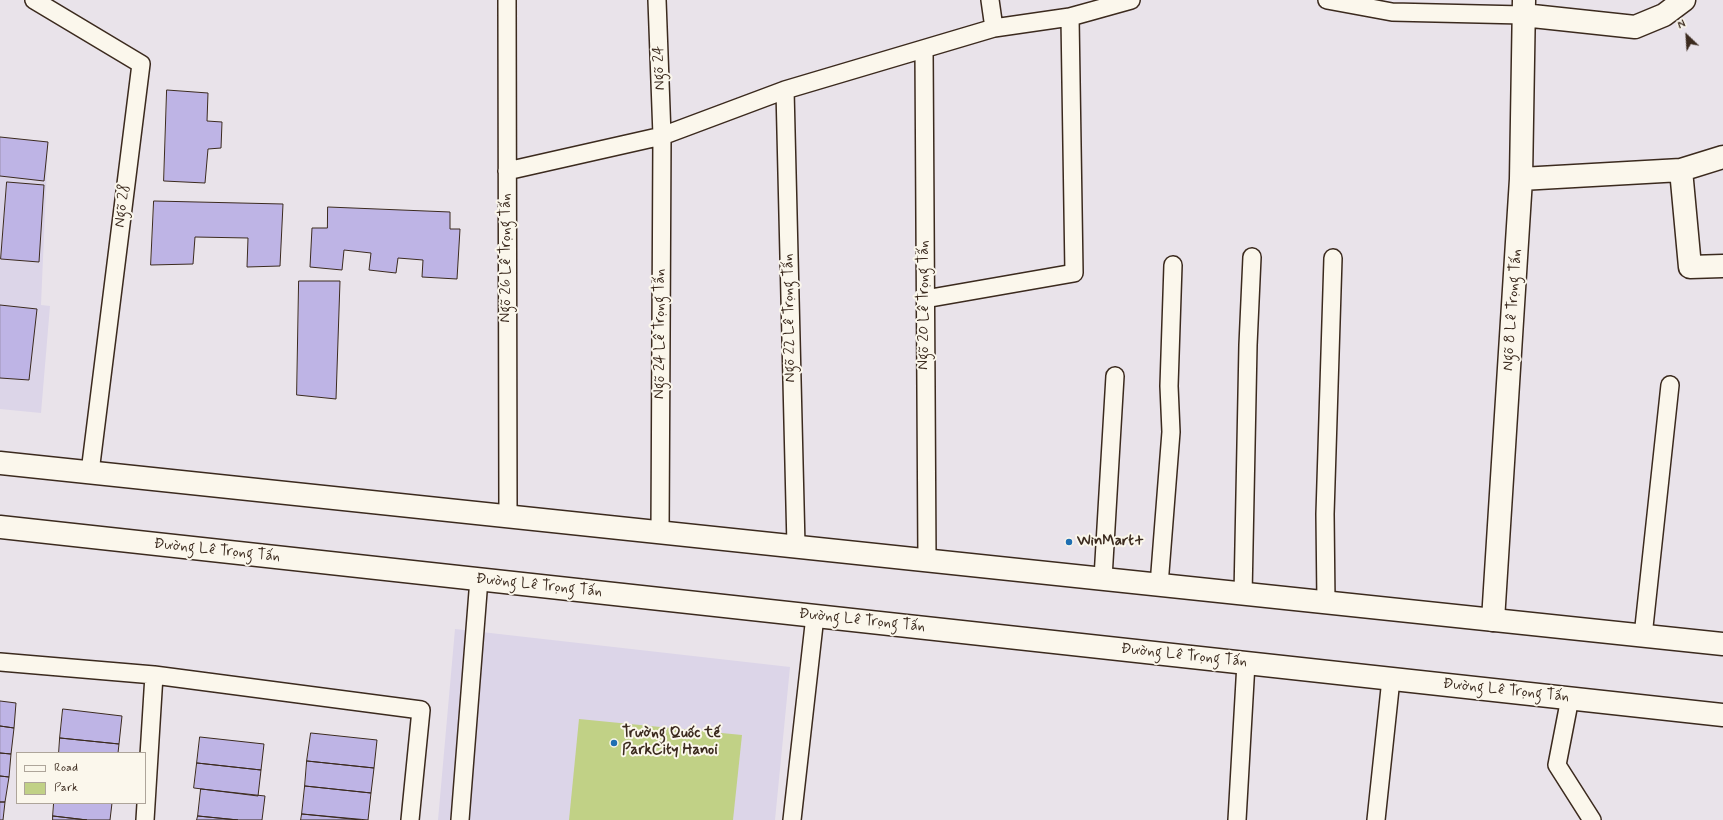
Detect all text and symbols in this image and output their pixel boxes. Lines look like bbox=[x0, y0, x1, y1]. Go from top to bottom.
north arrow bbox=[1667, 16, 1707, 56]
text: N bbox=[1676, 17, 1688, 33]
street label: Ngõ 24 bbox=[650, 45, 670, 91]
street label: Ngõ 28 bbox=[111, 183, 135, 229]
street label: Ngõ 26 Lê Trọng Tấn bbox=[498, 193, 516, 323]
street label: Ngõ 20 Lê Trọng Tấn bbox=[916, 240, 934, 370]
street label: Ngõ 8 Lê Trọng Tấn bbox=[1500, 248, 1526, 372]
street label: Ngõ 22 Lê Trọng Tấn bbox=[780, 253, 800, 383]
street label: Ngõ 24 Lê Trọng Tấn bbox=[652, 269, 670, 399]
place label: WinMart+ bbox=[1077, 533, 1144, 551]
street label: Đường Lê Trọng Tấn bbox=[153, 535, 281, 567]
marker: WinMart+ bbox=[1064, 537, 1074, 547]
street label: Đường Lê Trọng Tấn bbox=[475, 570, 603, 602]
street label: Đường Lê Trọng Tấn bbox=[798, 605, 926, 637]
street label: Đường Lê Trọng Tấn bbox=[1120, 640, 1248, 672]
street label: Đường Lê Trọng Tấn bbox=[1442, 675, 1570, 707]
place label: Trường Quốc tế ParkCity Hanoi bbox=[622, 725, 721, 760]
marker: Trường Quốc tế ParkCity Hanoi bbox=[609, 738, 619, 748]
legend bbox=[16, 752, 146, 804]
text: Road bbox=[54, 760, 78, 776]
text: Park bbox=[54, 780, 78, 796]

